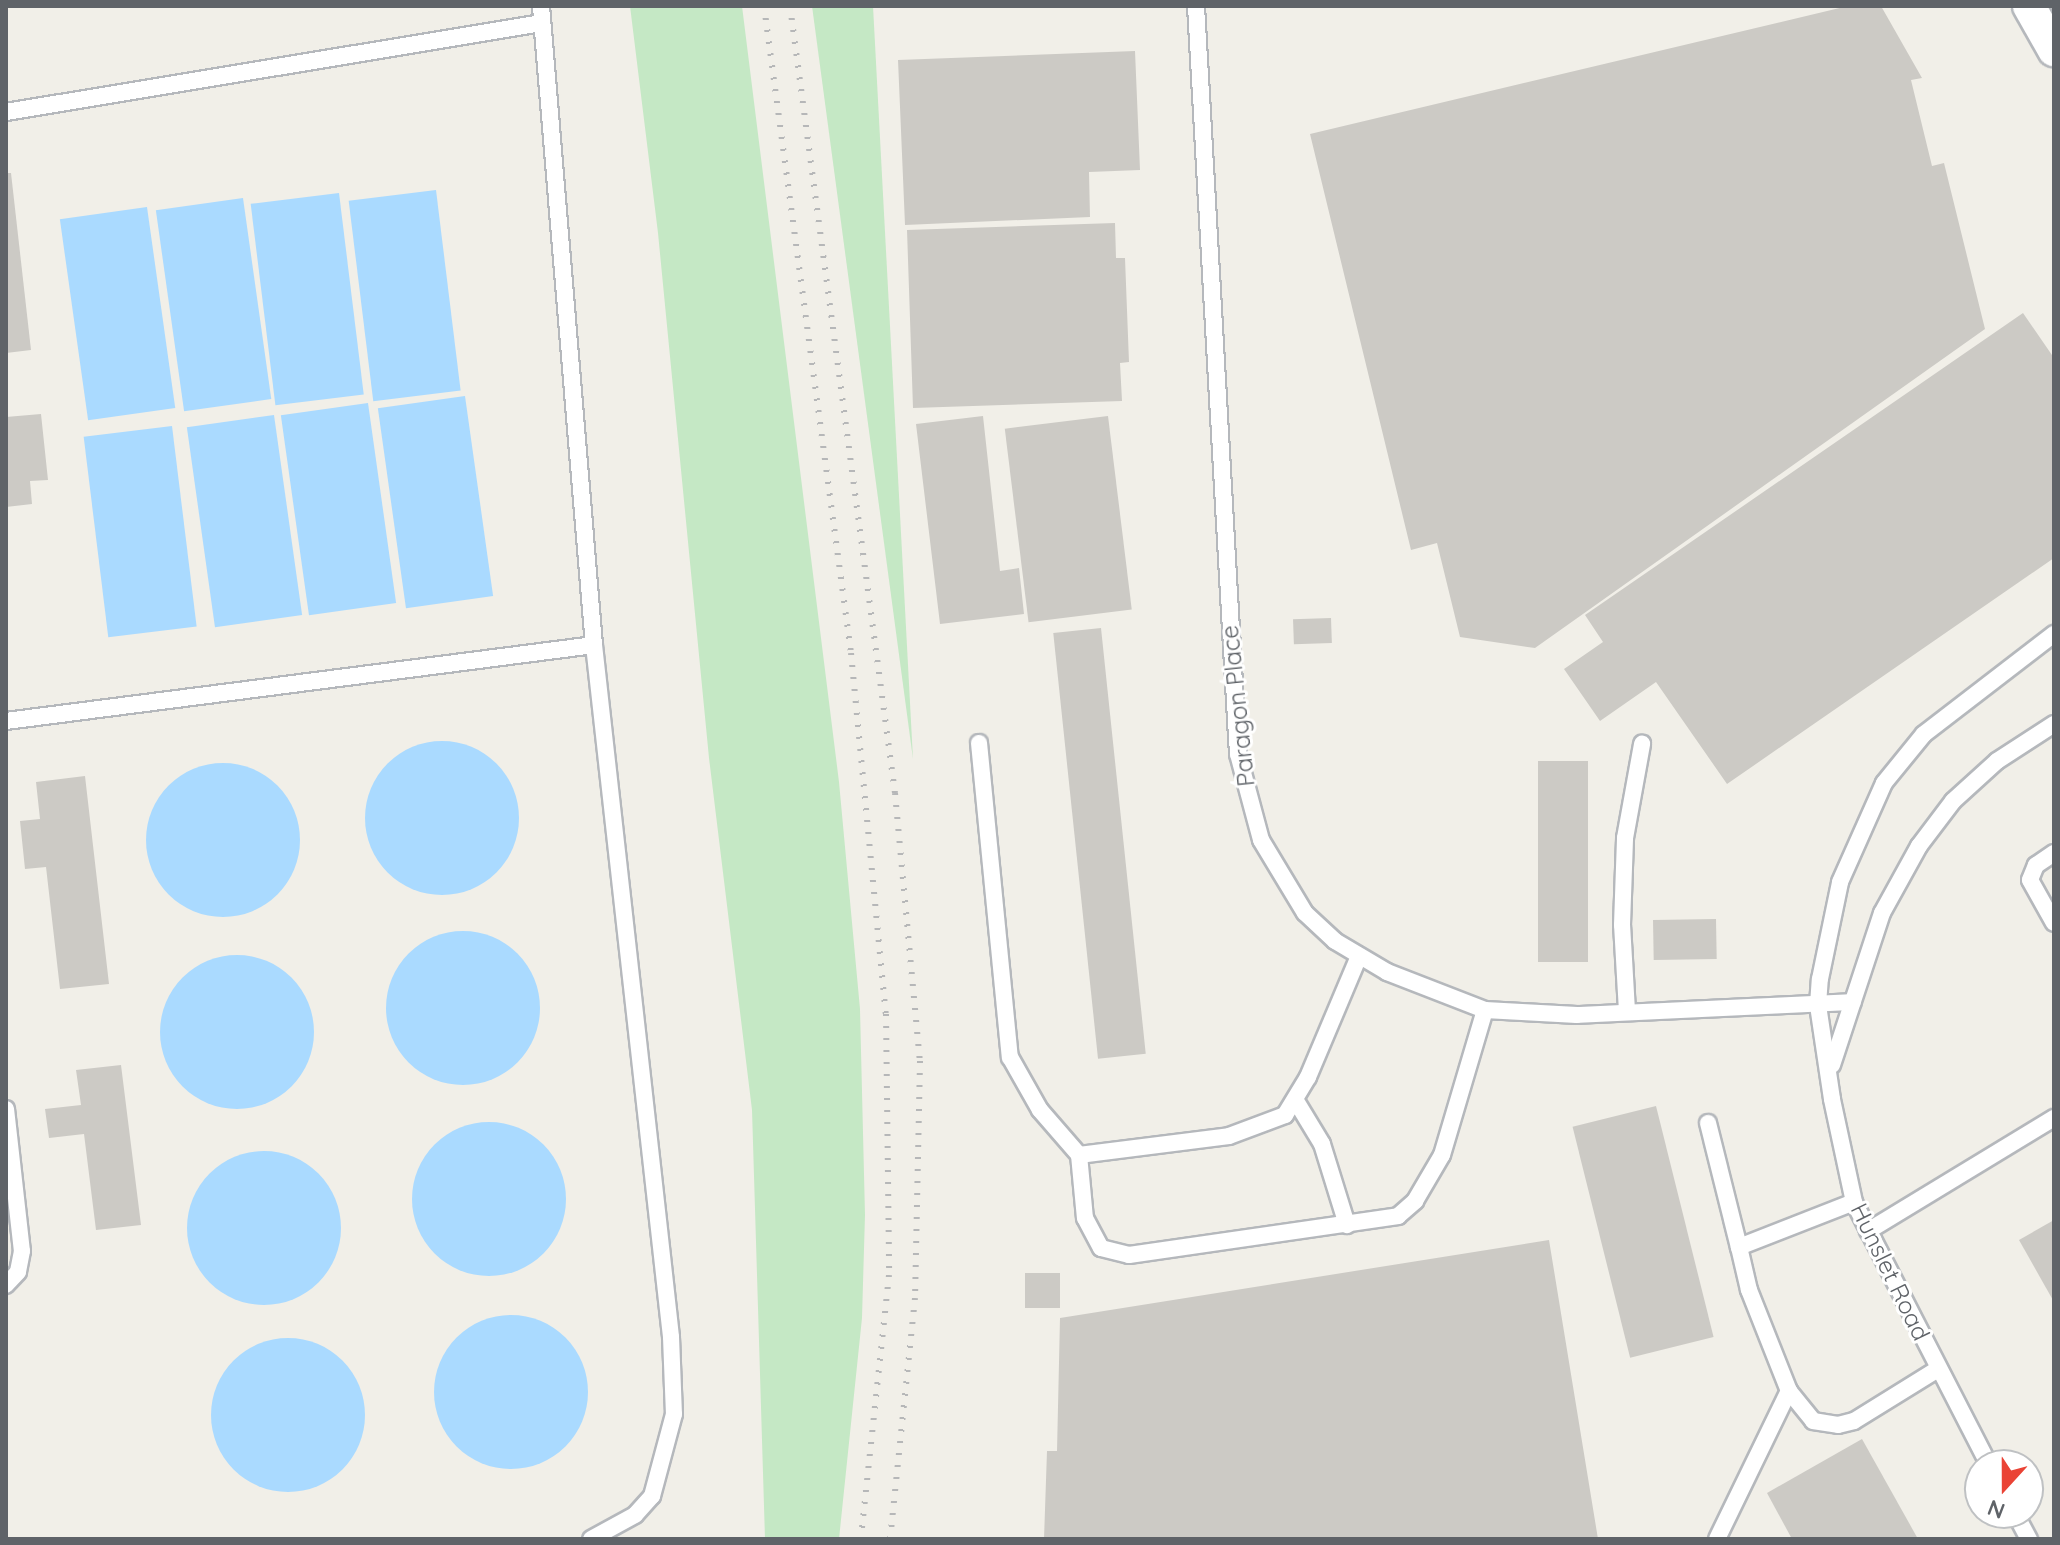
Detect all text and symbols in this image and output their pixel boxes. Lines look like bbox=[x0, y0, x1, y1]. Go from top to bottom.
street label: Paragon Place bbox=[1215, 624, 1261, 788]
street label: Hunslet Road bbox=[1844, 1199, 1936, 1345]
north arrow bbox=[1964, 1449, 2044, 1529]
text: N bbox=[1984, 1494, 2009, 1526]

